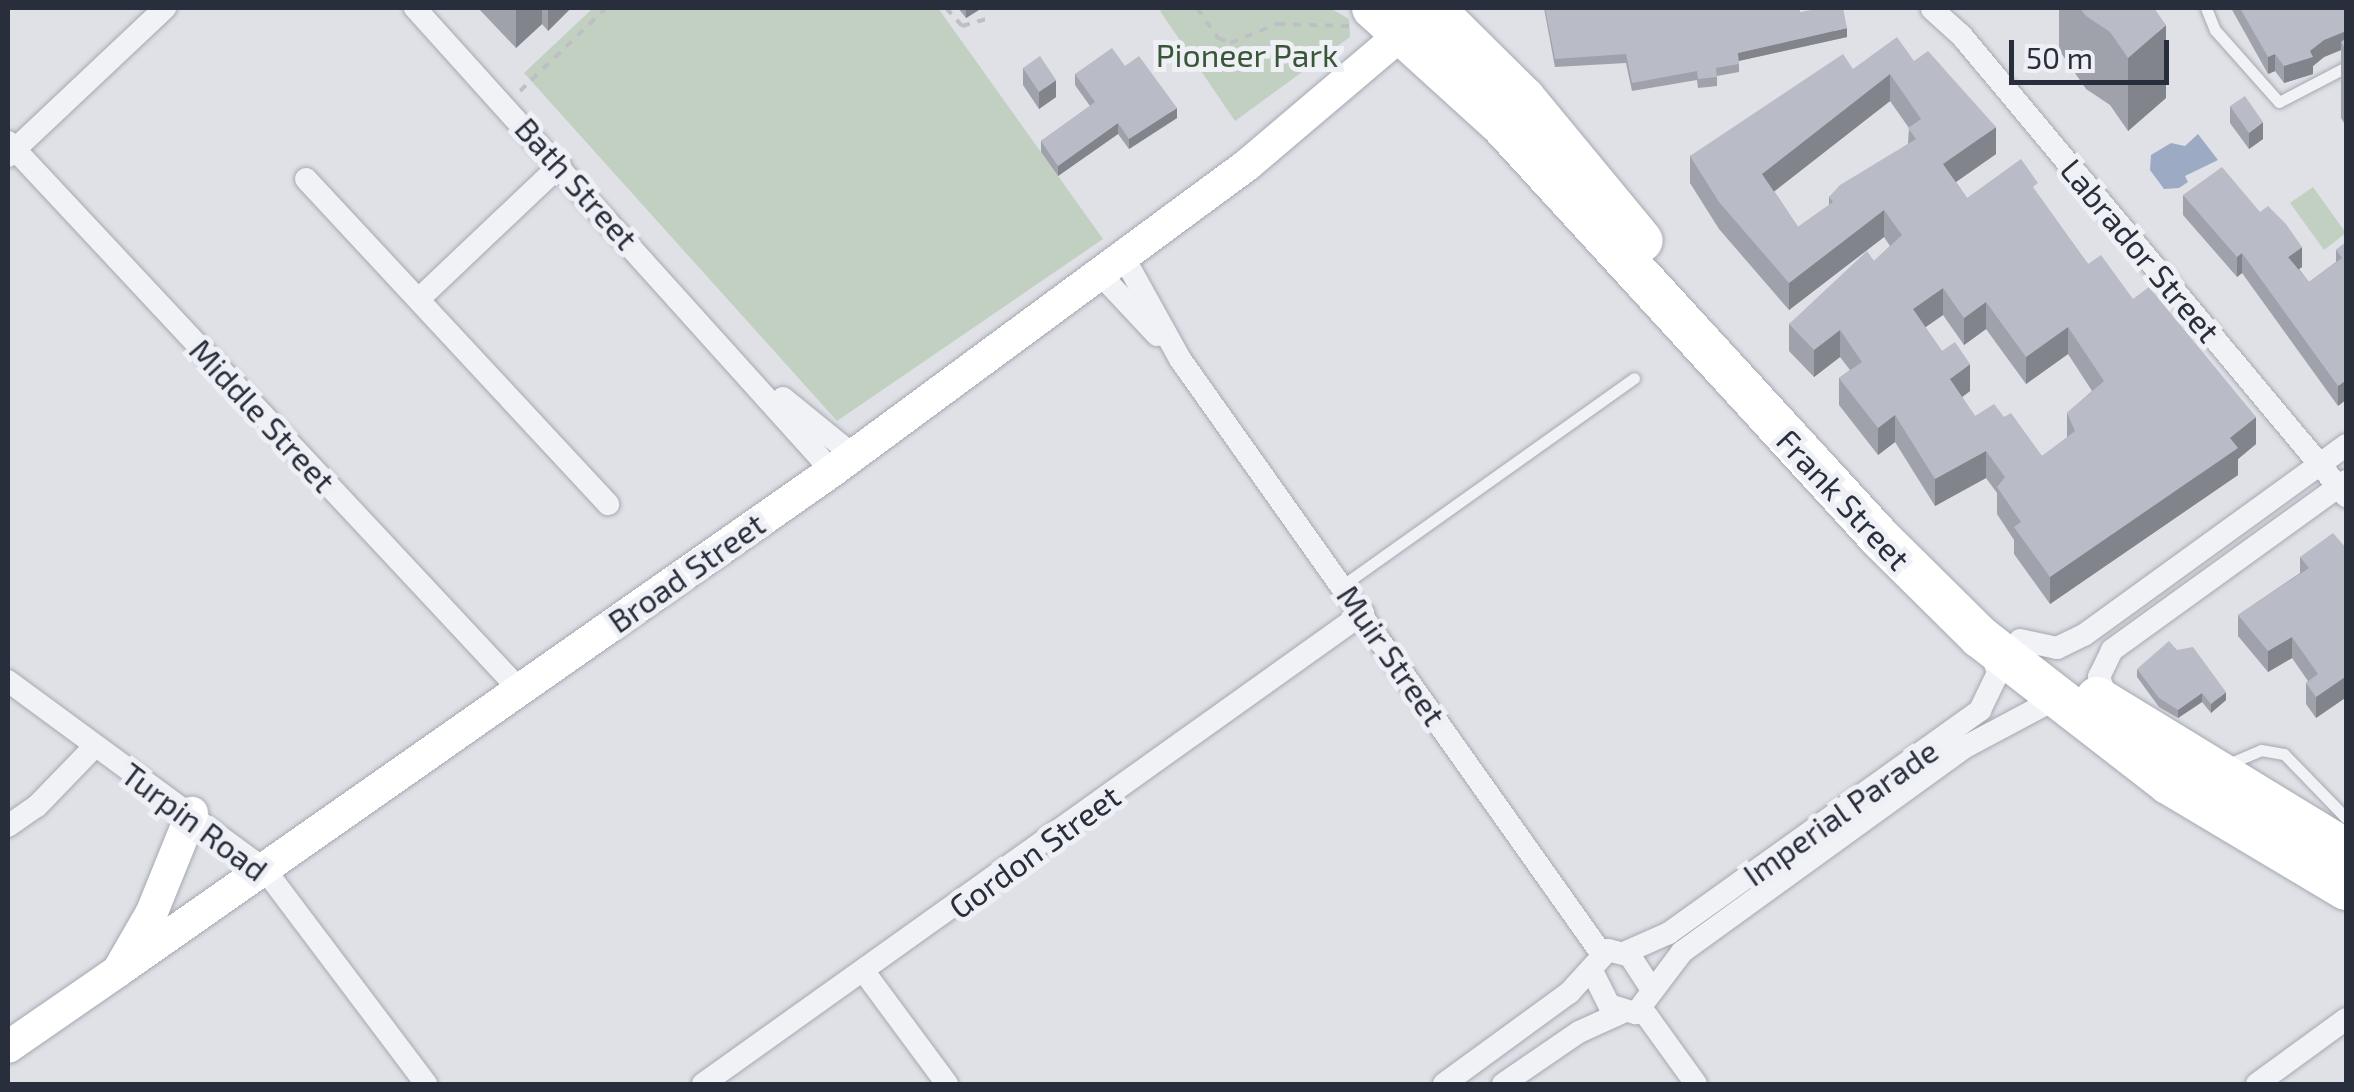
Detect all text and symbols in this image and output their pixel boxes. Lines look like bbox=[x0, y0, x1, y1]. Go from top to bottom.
scale bar bbox=[2014, 20, 2174, 82]
park label: Pioneer Park bbox=[1155, 35, 1339, 73]
text: 50 m bbox=[2026, 39, 2093, 75]
street label: Bath Street bbox=[508, 109, 646, 257]
street label: Labrador Street bbox=[2053, 150, 2229, 350]
street label: Middle Street bbox=[182, 330, 344, 500]
street label: Frank Street bbox=[1769, 421, 1919, 577]
street label: Broad Street bbox=[600, 504, 772, 640]
street label: Muir Street bbox=[1329, 577, 1455, 733]
street label: Imperial Parade bbox=[1735, 730, 1945, 894]
street label: Turpin Road bbox=[114, 754, 276, 888]
street label: Gordon Street bbox=[941, 776, 1127, 926]

